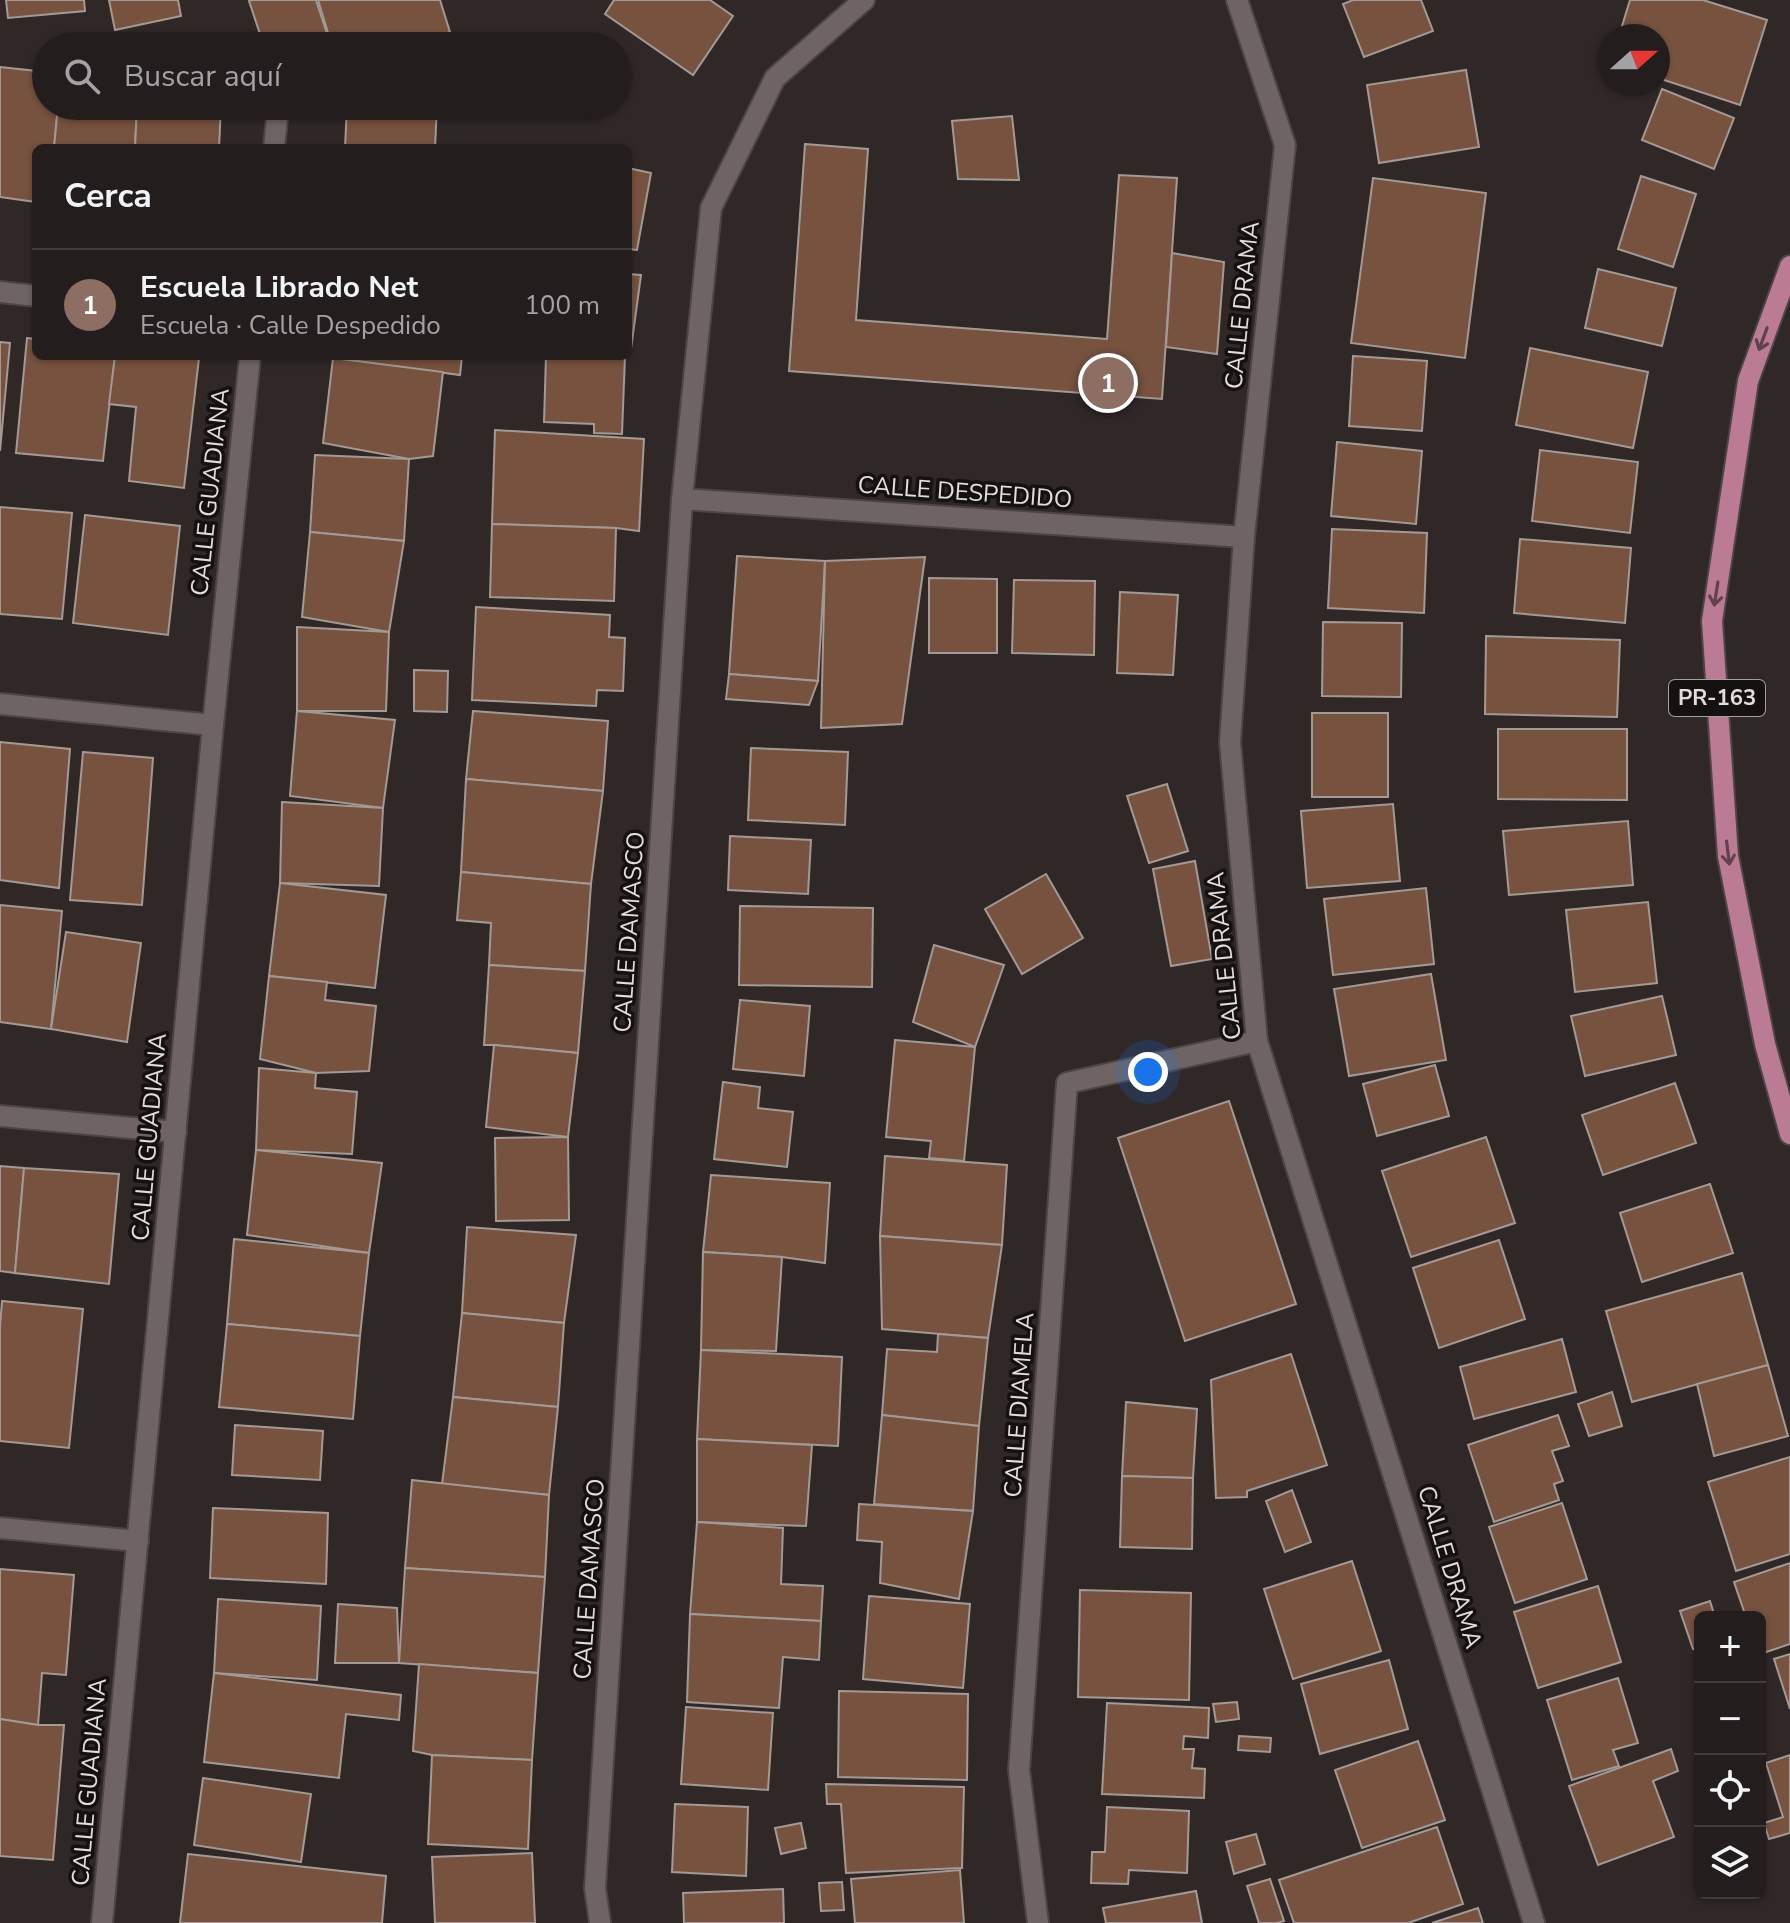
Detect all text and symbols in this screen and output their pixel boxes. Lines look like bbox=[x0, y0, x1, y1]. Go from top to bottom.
north arrow bbox=[1598, 24, 1670, 96]
search box bbox=[32, 32, 632, 120]
icon: search bbox=[60, 54, 104, 98]
text: Buscar aquí bbox=[124, 56, 281, 97]
text: Cerca bbox=[64, 173, 152, 219]
street label: CALLE DRAMA bbox=[1217, 219, 1267, 390]
text: Escuela Librado Net bbox=[140, 267, 418, 308]
text: 1 bbox=[82, 288, 98, 323]
text: 100 m bbox=[524, 288, 600, 323]
text: Escuela · Calle Despedido bbox=[140, 308, 441, 343]
one-way arrow bbox=[1755, 326, 1770, 351]
pin: 1 bbox=[1082, 353, 1134, 413]
street label: CALLE GUADIANA bbox=[183, 386, 237, 597]
street label: CALLE DESPEDIDO bbox=[857, 469, 1073, 515]
one-way arrow bbox=[1708, 581, 1723, 606]
road number: PR-163 bbox=[1669, 680, 1765, 716]
street label: CALLE DAMASCO bbox=[606, 831, 652, 1033]
one-way arrow bbox=[1721, 839, 1736, 866]
street label: CALLE DRAMA bbox=[1199, 870, 1249, 1041]
street label: CALLE GUADIANA bbox=[124, 1031, 174, 1242]
your location bbox=[1128, 1052, 1168, 1092]
street label: CALLE DIAMELA bbox=[997, 1311, 1041, 1499]
street label: CALLE DAMASCO bbox=[566, 1478, 612, 1680]
street label: CALLE DRAMA bbox=[1410, 1482, 1490, 1653]
map controls bbox=[1694, 1611, 1766, 1899]
button: + bbox=[1694, 1611, 1766, 1683]
street label: CALLE GUADIANA bbox=[64, 1676, 114, 1887]
button: − bbox=[1694, 1683, 1766, 1755]
button: locate bbox=[1694, 1755, 1766, 1827]
button: layers bbox=[1694, 1827, 1766, 1899]

